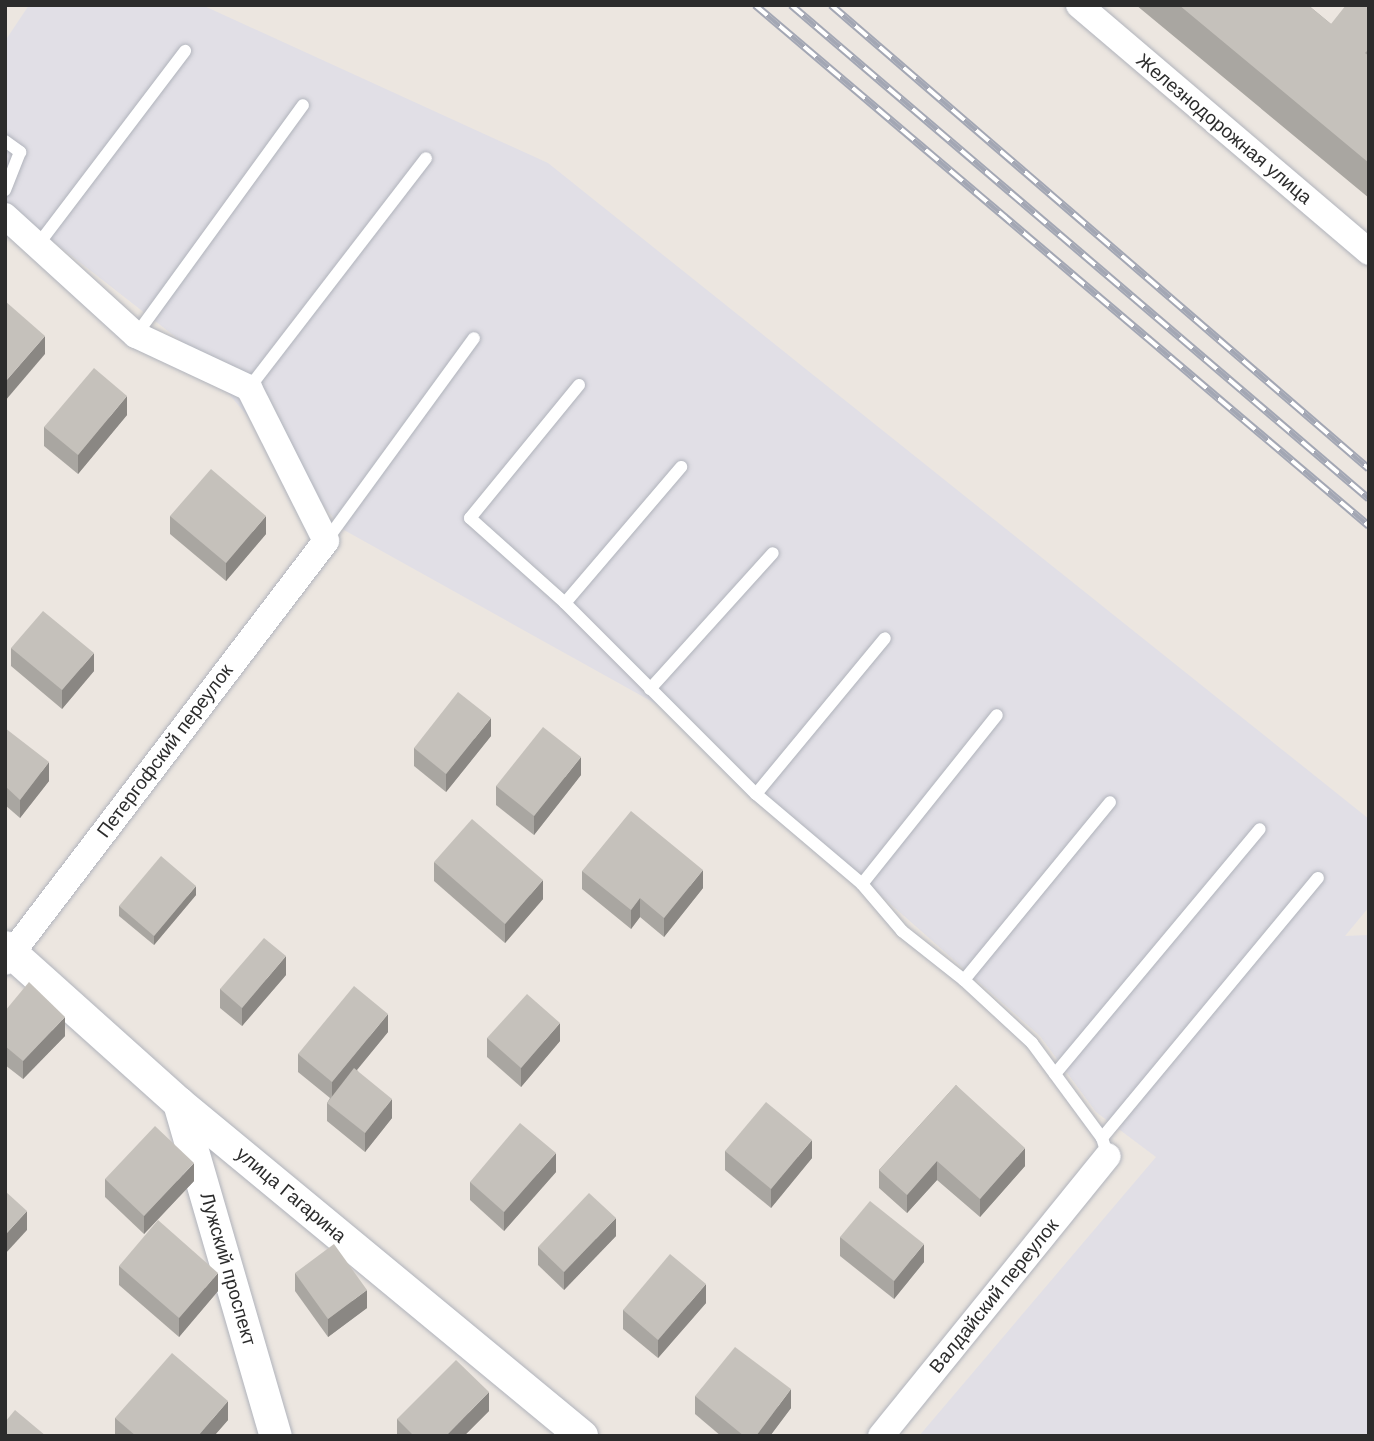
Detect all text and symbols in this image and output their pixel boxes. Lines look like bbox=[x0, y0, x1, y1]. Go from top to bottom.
street label: Железнодорожная улица bbox=[1132, 49, 1316, 209]
street label: Петергофский переулок bbox=[92, 660, 238, 842]
street label: улица Гагарина bbox=[231, 1142, 351, 1248]
street label: Лужский проспект bbox=[195, 1190, 261, 1348]
street label: Валдайский переулок bbox=[925, 1214, 1063, 1378]

